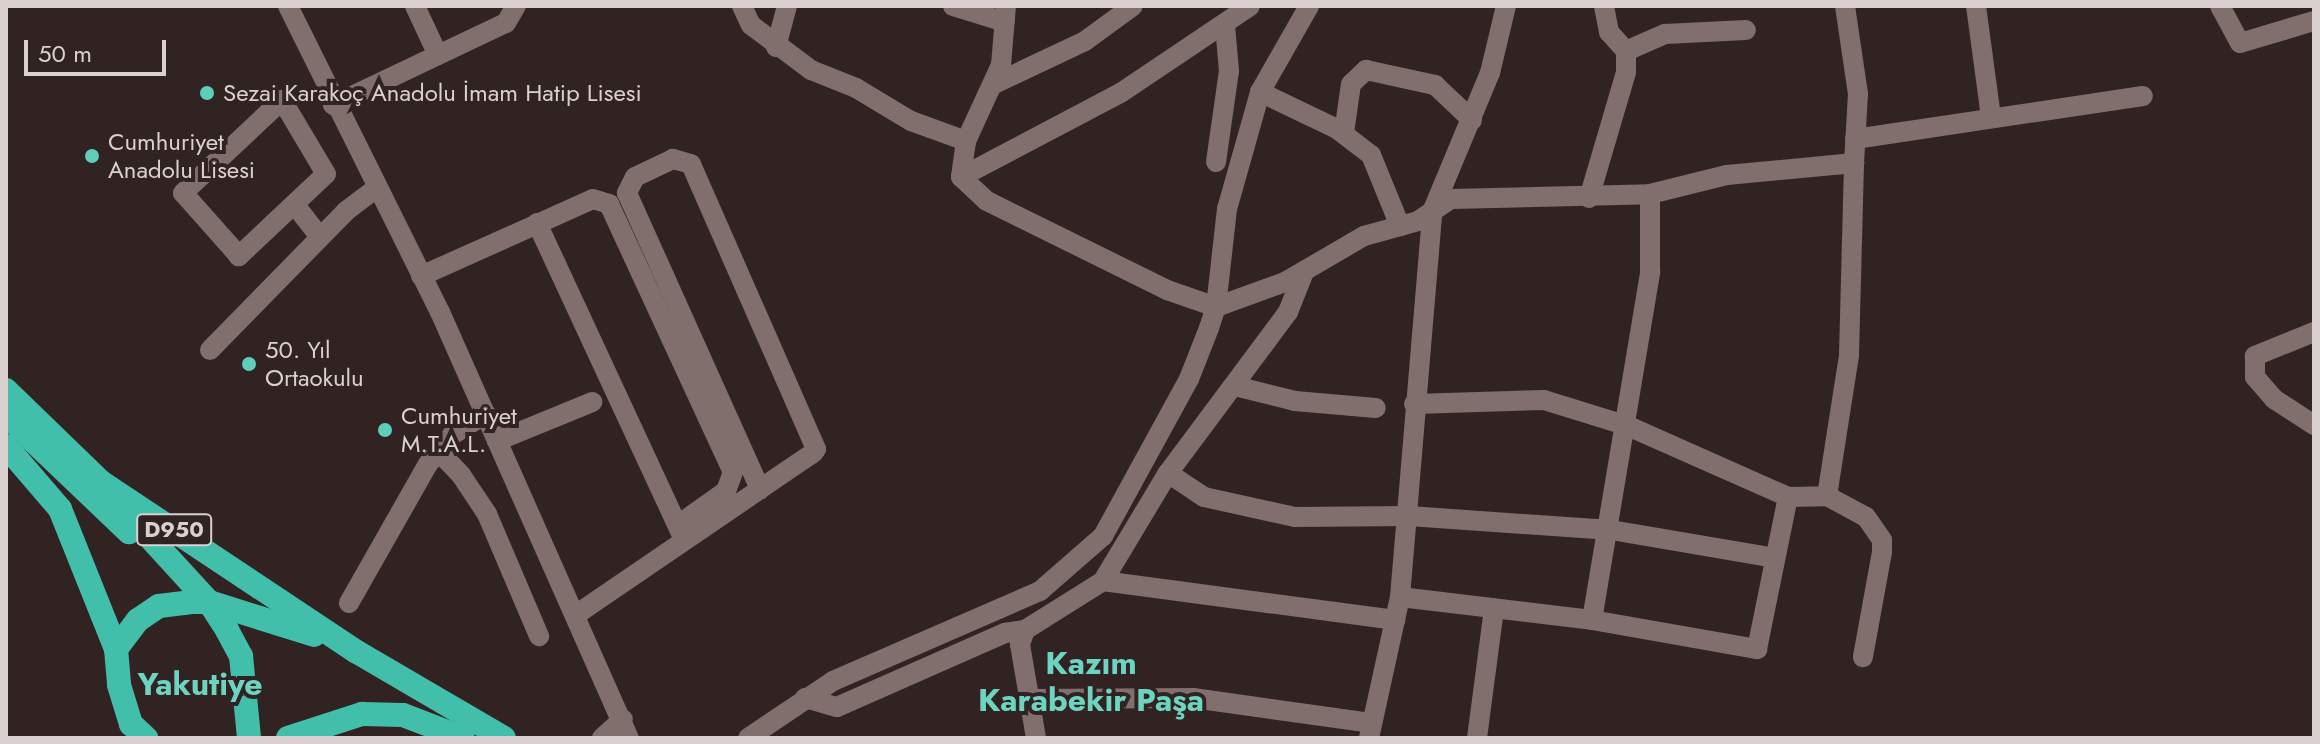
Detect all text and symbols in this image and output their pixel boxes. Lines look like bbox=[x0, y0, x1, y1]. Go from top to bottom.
scale bar bbox=[28, 24, 170, 74]
text: 50 m bbox=[38, 36, 92, 71]
place label: Sezai Karakoç Anadolu İmam Hatip Lisesi bbox=[223, 79, 642, 107]
marker: Sezai Karakoç Anadolu İmam Hatip Lisesi bbox=[198, 84, 216, 102]
place label: Cumhuriyet Anadolu Lisesi bbox=[108, 128, 255, 184]
marker: Cumhuriyet Anadolu Lisesi bbox=[83, 147, 101, 165]
place label: 50. Yıl Ortaokulu bbox=[265, 336, 364, 392]
marker: 50. Yıl Ortaokulu bbox=[240, 355, 258, 373]
place label: Cumhuriyet M.T.A.L. bbox=[401, 402, 517, 458]
marker: Cumhuriyet M.T.A.L. bbox=[376, 421, 394, 439]
road number: D950 bbox=[136, 512, 212, 548]
district label: Kazım Karabekir Paşa bbox=[978, 645, 1204, 720]
district label: Yakutiye bbox=[137, 665, 263, 703]

